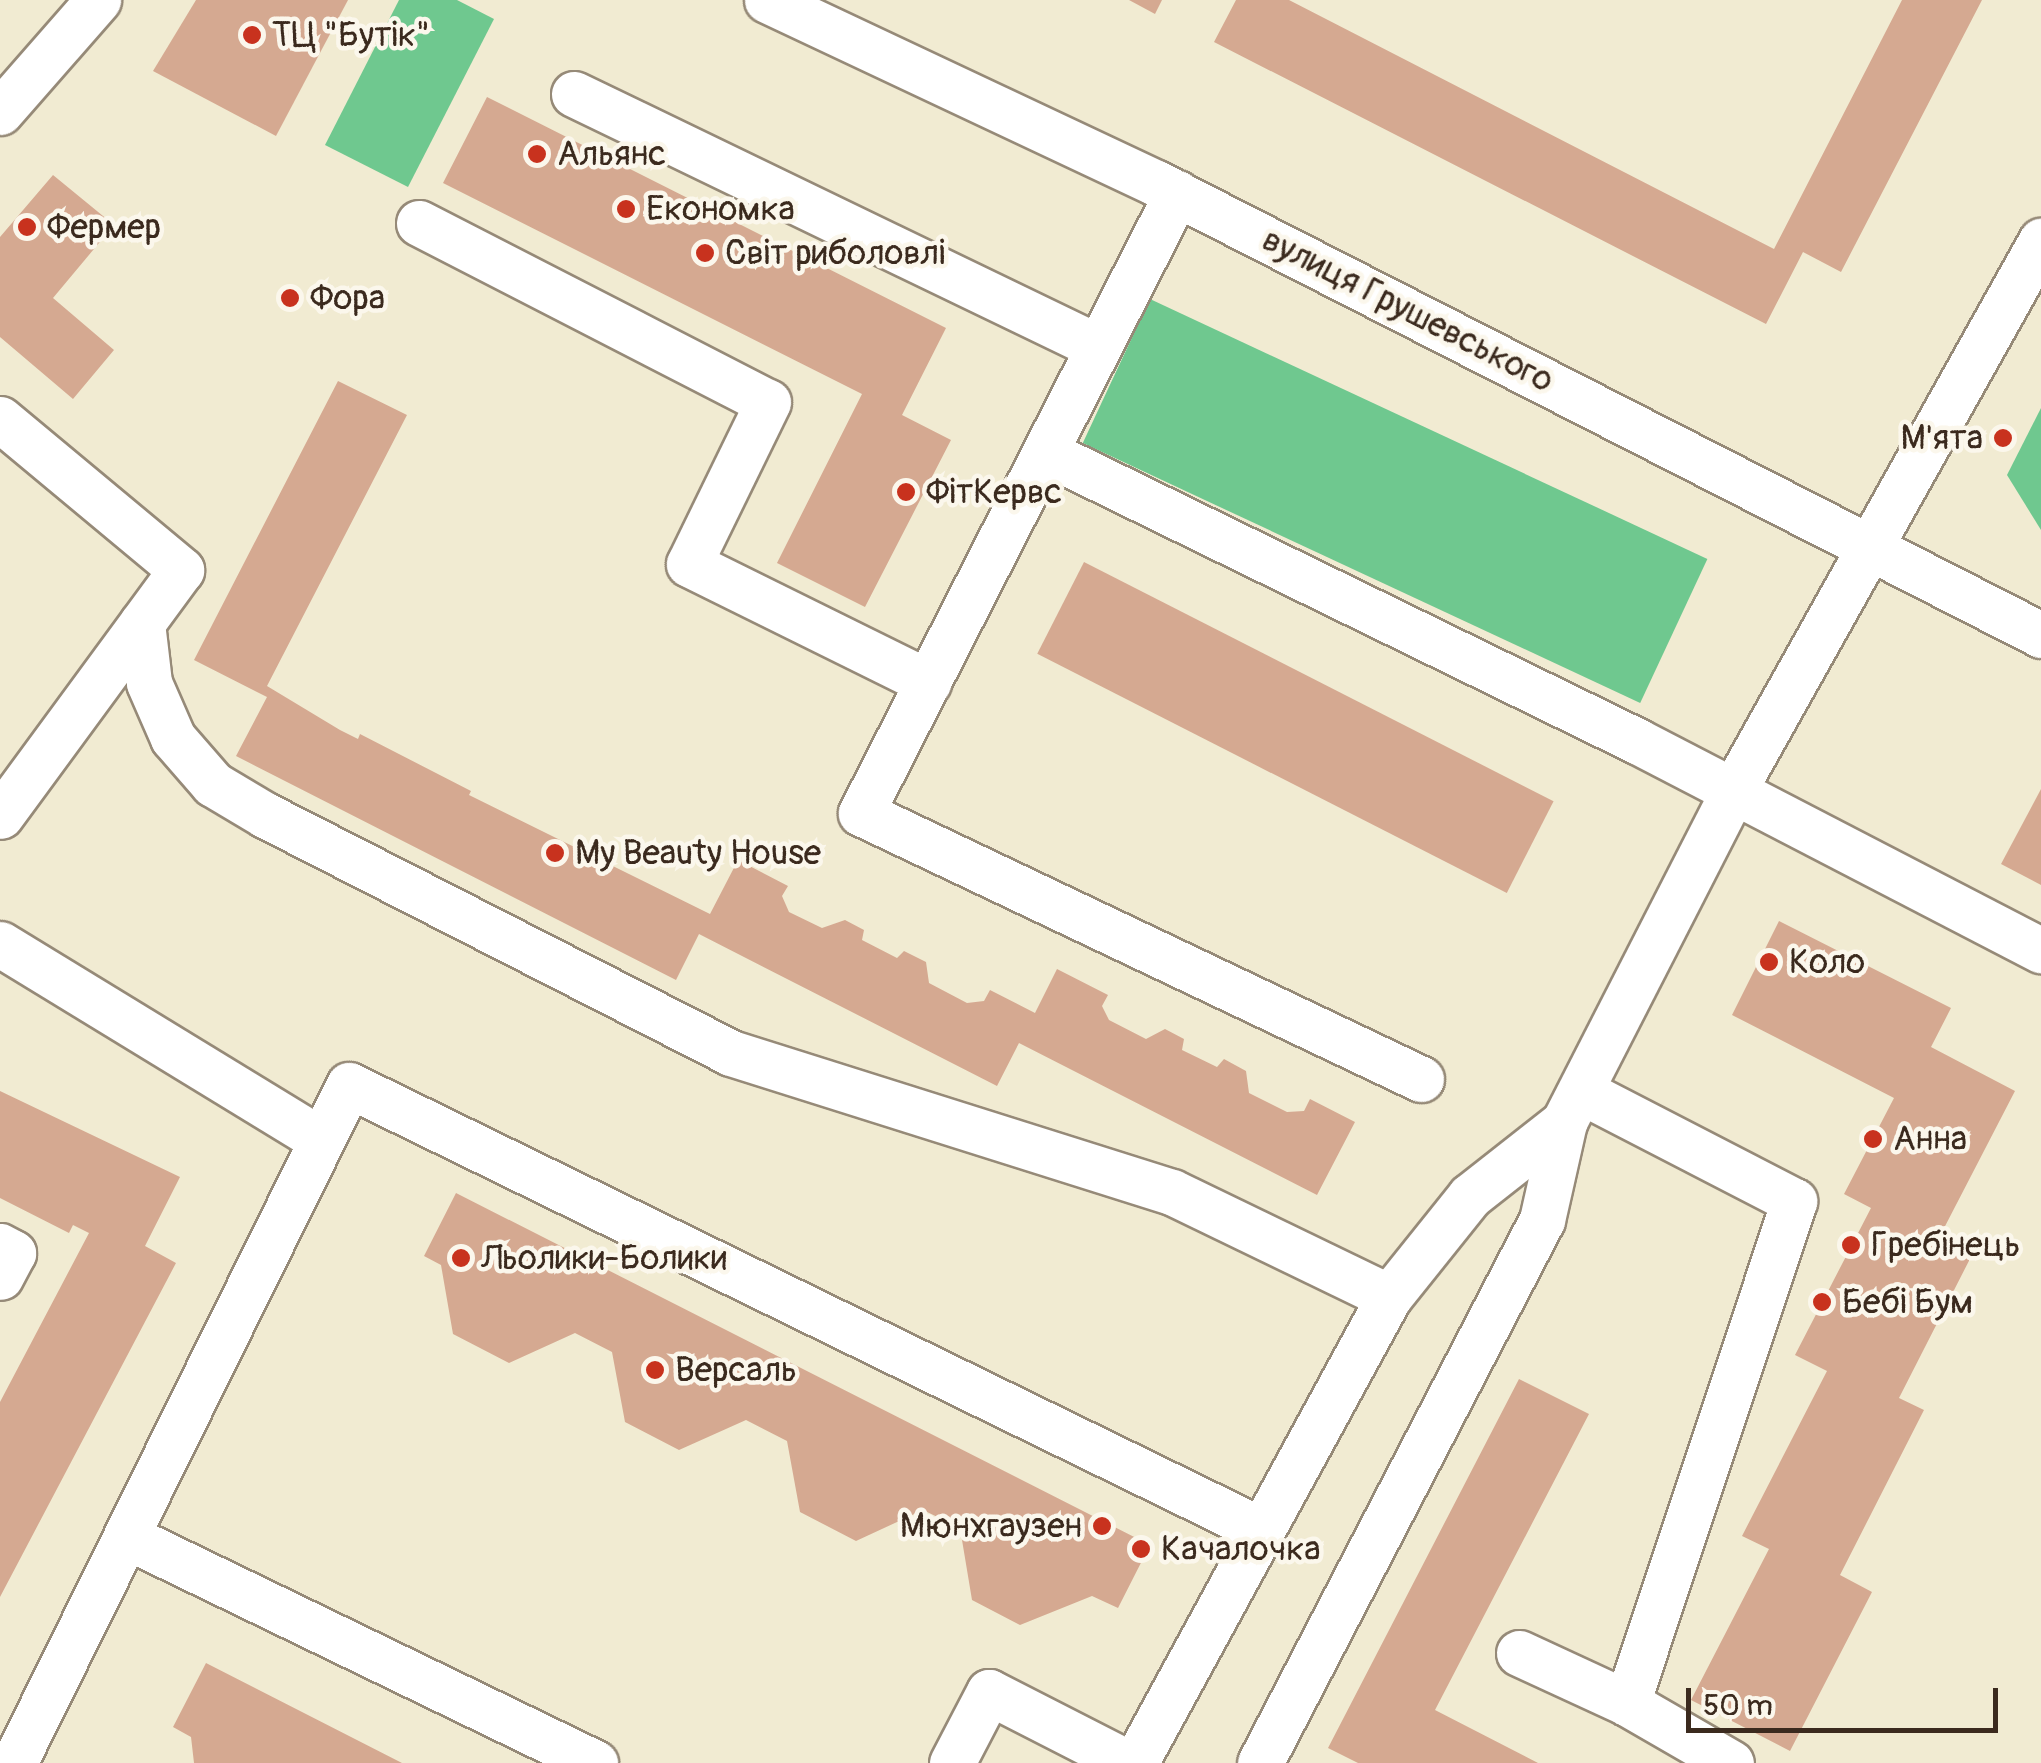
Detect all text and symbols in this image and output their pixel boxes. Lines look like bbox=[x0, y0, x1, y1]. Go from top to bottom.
place label: ТЦ "Бутік" bbox=[272, 14, 430, 56]
marker: ТЦ "Бутік" bbox=[241, 24, 263, 46]
place label: Альянс bbox=[557, 133, 666, 175]
marker: Альянс bbox=[526, 143, 548, 165]
place label: Економка bbox=[646, 188, 795, 230]
marker: Економка bbox=[615, 198, 637, 220]
place label: Фермер bbox=[47, 206, 161, 248]
marker: Фермер bbox=[16, 216, 38, 238]
street label: вулиця Грушевського bbox=[1255, 218, 1561, 402]
place label: Світ риболовлі bbox=[725, 232, 945, 274]
marker: Світ риболовлі bbox=[694, 242, 716, 264]
place label: Фора bbox=[310, 277, 385, 319]
marker: Фора bbox=[279, 287, 301, 309]
place label: М'ята bbox=[1901, 417, 1983, 459]
marker: М'ята bbox=[1992, 427, 2014, 449]
place label: ФітКервс bbox=[926, 471, 1062, 513]
marker: ФітКервс bbox=[895, 481, 917, 503]
place label: My Beauty House bbox=[575, 832, 821, 874]
marker: My Beauty House bbox=[544, 842, 566, 864]
place label: Коло bbox=[1789, 941, 1865, 983]
marker: Коло bbox=[1758, 951, 1780, 973]
place label: Анна bbox=[1893, 1118, 1967, 1160]
marker: Анна bbox=[1862, 1128, 1884, 1150]
place label: Гребінець bbox=[1871, 1224, 2021, 1266]
marker: Гребінець bbox=[1840, 1234, 1862, 1256]
place label: Льолики-Болики bbox=[481, 1237, 727, 1279]
marker: Льолики-Болики bbox=[450, 1247, 472, 1269]
place label: Бебі Бум bbox=[1842, 1281, 1973, 1323]
marker: Бебі Бум bbox=[1811, 1291, 1833, 1313]
place label: Версаль bbox=[675, 1349, 797, 1391]
marker: Версаль bbox=[644, 1359, 666, 1381]
place label: Мюнхгаузен bbox=[900, 1505, 1082, 1547]
marker: Мюнхгаузен bbox=[1091, 1515, 1113, 1537]
place label: Качалочка bbox=[1161, 1528, 1321, 1570]
marker: Качалочка bbox=[1130, 1538, 1152, 1560]
scale bar bbox=[1691, 1668, 2004, 1730]
text: 50 m bbox=[1703, 1687, 1773, 1724]

